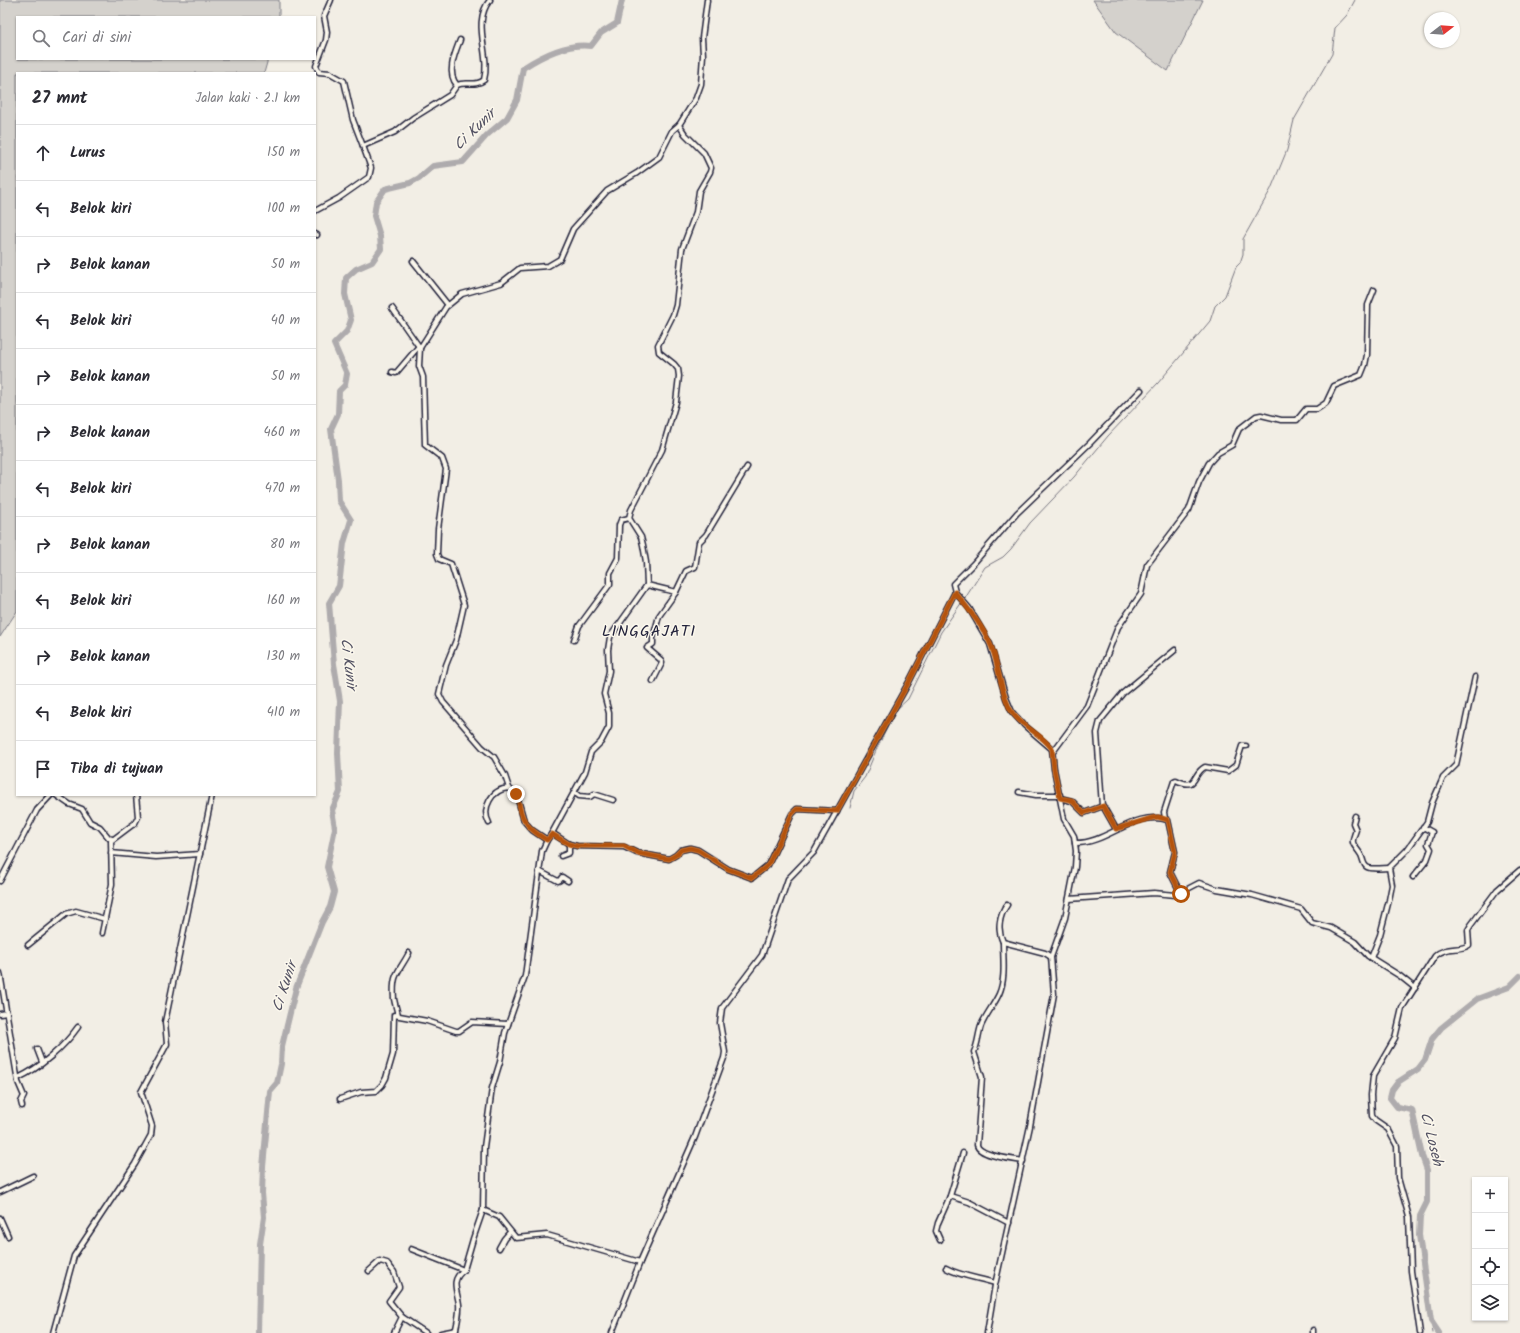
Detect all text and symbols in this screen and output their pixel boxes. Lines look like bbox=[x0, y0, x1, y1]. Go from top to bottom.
north arrow bbox=[1424, 12, 1460, 48]
search box bbox=[16, 16, 316, 60]
text: Cari di sini bbox=[62, 26, 131, 50]
icon: search bbox=[30, 27, 52, 49]
text: 27 mnt bbox=[32, 85, 88, 112]
text: Jalan kaki · 2.1 km bbox=[195, 88, 300, 109]
water label: Ci Kunir bbox=[448, 101, 504, 156]
text: Lurus bbox=[70, 141, 105, 165]
icon: ahead bbox=[32, 142, 54, 164]
text: 150 m bbox=[267, 142, 300, 163]
text: Belok kiri bbox=[70, 197, 131, 221]
icon: left bbox=[32, 198, 54, 220]
text: 100 m bbox=[267, 198, 300, 219]
text: Belok kanan bbox=[70, 253, 150, 277]
icon: right bbox=[32, 254, 54, 276]
text: 50 m bbox=[271, 254, 300, 275]
text: Belok kiri bbox=[70, 309, 131, 333]
icon: left bbox=[32, 310, 54, 332]
text: 40 m bbox=[271, 310, 300, 331]
text: Belok kanan bbox=[70, 365, 150, 389]
icon: right bbox=[32, 366, 54, 388]
text: 50 m bbox=[271, 366, 300, 387]
text: Belok kanan bbox=[70, 421, 150, 445]
icon: right bbox=[32, 422, 54, 444]
text: 460 m bbox=[264, 422, 300, 443]
text: Belok kiri bbox=[70, 477, 131, 501]
icon: left bbox=[32, 478, 54, 500]
text: 470 m bbox=[265, 478, 300, 499]
text: Belok kanan bbox=[70, 533, 150, 557]
icon: right bbox=[32, 534, 54, 556]
text: 80 m bbox=[270, 534, 300, 555]
text: Belok kiri bbox=[70, 589, 131, 613]
icon: left bbox=[32, 590, 54, 612]
text: 160 m bbox=[267, 590, 300, 611]
district label: LINGGAJATI bbox=[602, 619, 696, 644]
water label: Ci Kunir bbox=[333, 637, 363, 694]
text: Belok kanan bbox=[70, 645, 150, 669]
icon: right bbox=[32, 646, 54, 668]
text: 130 m bbox=[266, 646, 300, 667]
text: Belok kiri bbox=[70, 701, 131, 725]
icon: left bbox=[32, 702, 54, 724]
text: 410 m bbox=[267, 702, 300, 723]
text: Tiba di tujuan bbox=[70, 757, 163, 781]
icon: arrive bbox=[32, 758, 54, 780]
route end bbox=[507, 785, 525, 803]
route start bbox=[1172, 885, 1190, 903]
water label: Ci Kunir bbox=[266, 956, 305, 1015]
water label: Ci Loseh bbox=[1413, 1110, 1450, 1170]
map controls bbox=[1472, 1177, 1508, 1321]
button: + bbox=[1472, 1177, 1508, 1213]
button: − bbox=[1472, 1213, 1508, 1249]
button: locate bbox=[1472, 1249, 1508, 1285]
button: layers bbox=[1472, 1285, 1508, 1321]

